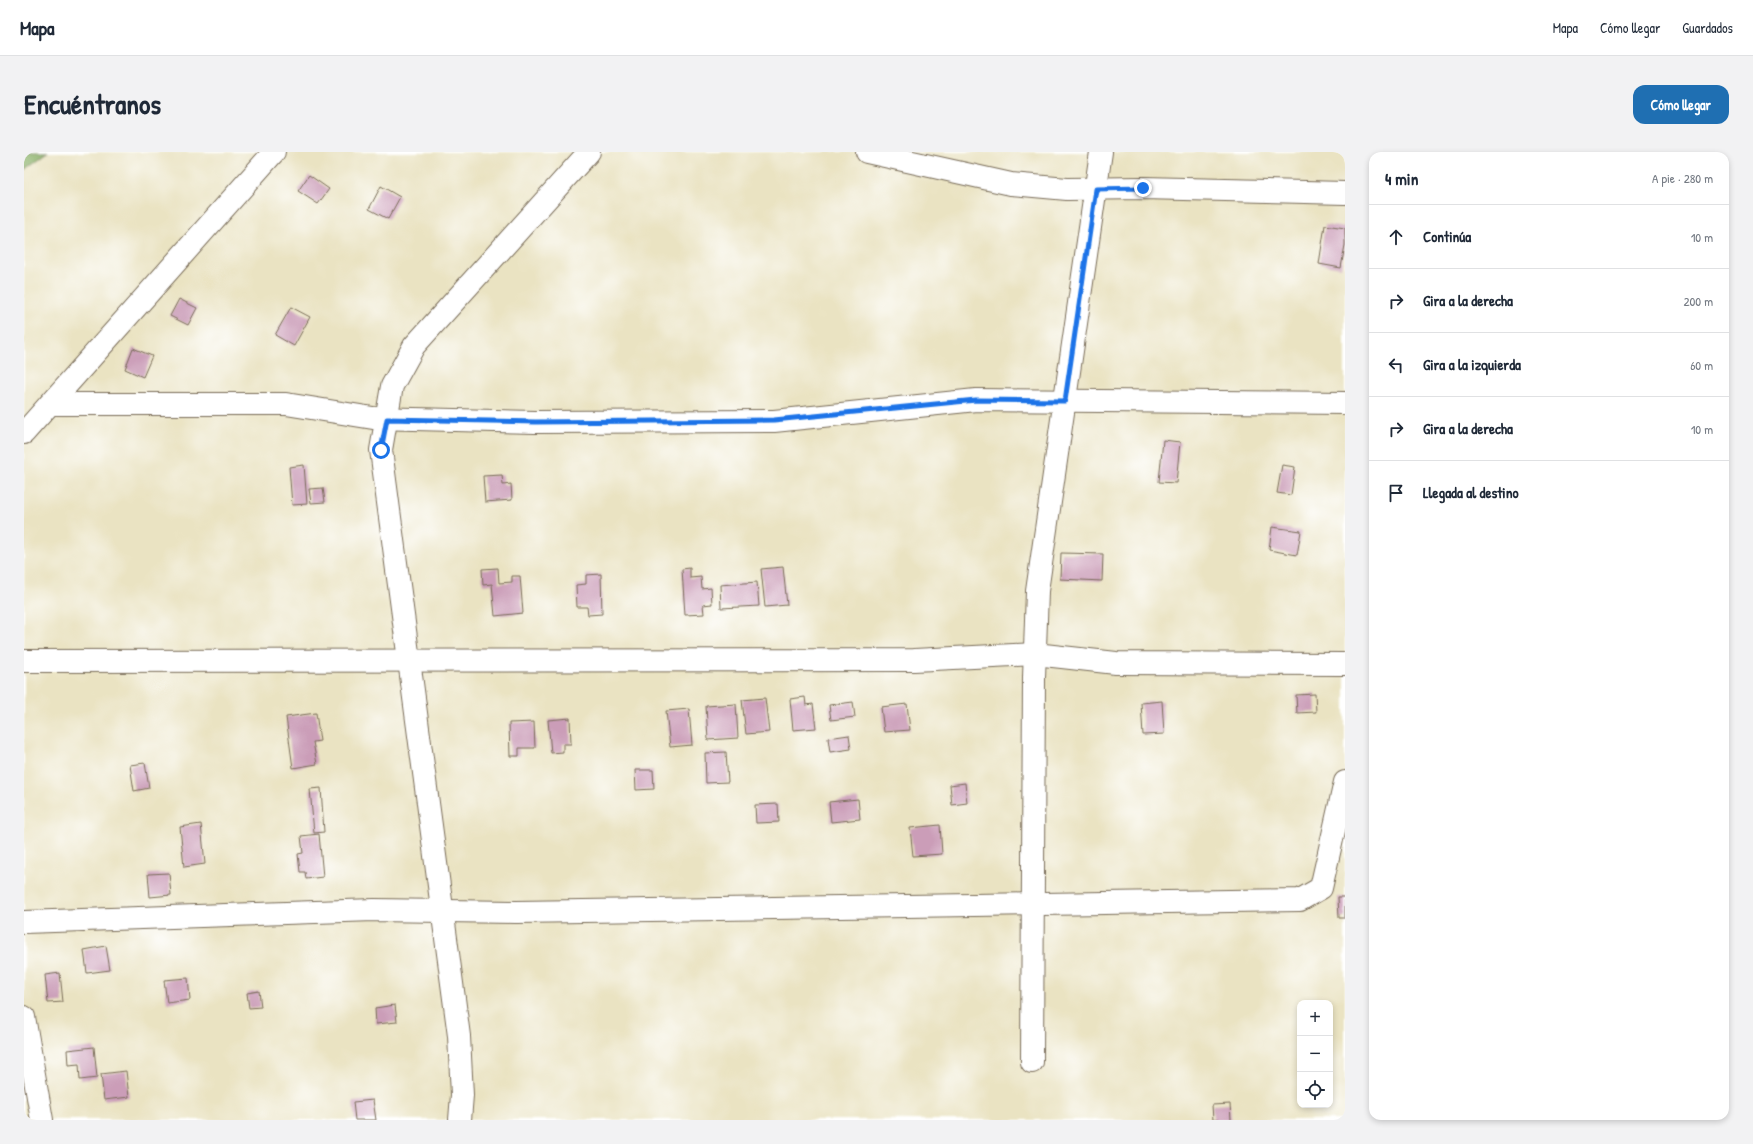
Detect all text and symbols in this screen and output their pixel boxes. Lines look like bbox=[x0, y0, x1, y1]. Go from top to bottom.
text: Mapa bbox=[20, 15, 54, 41]
text: Mapa bbox=[1553, 18, 1578, 37]
text: Cómo llegar bbox=[1600, 18, 1660, 37]
text: Guardados bbox=[1682, 18, 1733, 37]
text: Encuéntranos bbox=[24, 85, 161, 123]
button: Cómo llegar bbox=[1633, 85, 1729, 124]
text: 4 min bbox=[1385, 167, 1418, 190]
text: A pie · 280 m bbox=[1652, 169, 1713, 187]
route end bbox=[1134, 179, 1152, 197]
icon: ahead bbox=[1385, 226, 1407, 248]
text: Continúa bbox=[1423, 226, 1471, 247]
text: 10 m bbox=[1691, 228, 1713, 246]
icon: right bbox=[1385, 290, 1407, 312]
text: Gira a la derecha bbox=[1423, 290, 1513, 311]
text: 200 m bbox=[1683, 292, 1713, 310]
icon: left bbox=[1385, 354, 1407, 376]
text: Gira a la izquierda bbox=[1423, 354, 1521, 375]
text: 60 m bbox=[1690, 356, 1713, 374]
icon: right bbox=[1385, 418, 1407, 440]
text: Gira a la derecha bbox=[1423, 418, 1513, 439]
text: 10 m bbox=[1691, 420, 1713, 438]
route start bbox=[372, 441, 390, 459]
icon: arrive bbox=[1385, 482, 1407, 504]
text: Llegada al destino bbox=[1423, 482, 1519, 503]
map controls bbox=[1297, 1000, 1333, 1108]
button: + bbox=[1297, 1000, 1333, 1036]
button: − bbox=[1297, 1036, 1333, 1072]
button: locate bbox=[1297, 1072, 1333, 1108]

